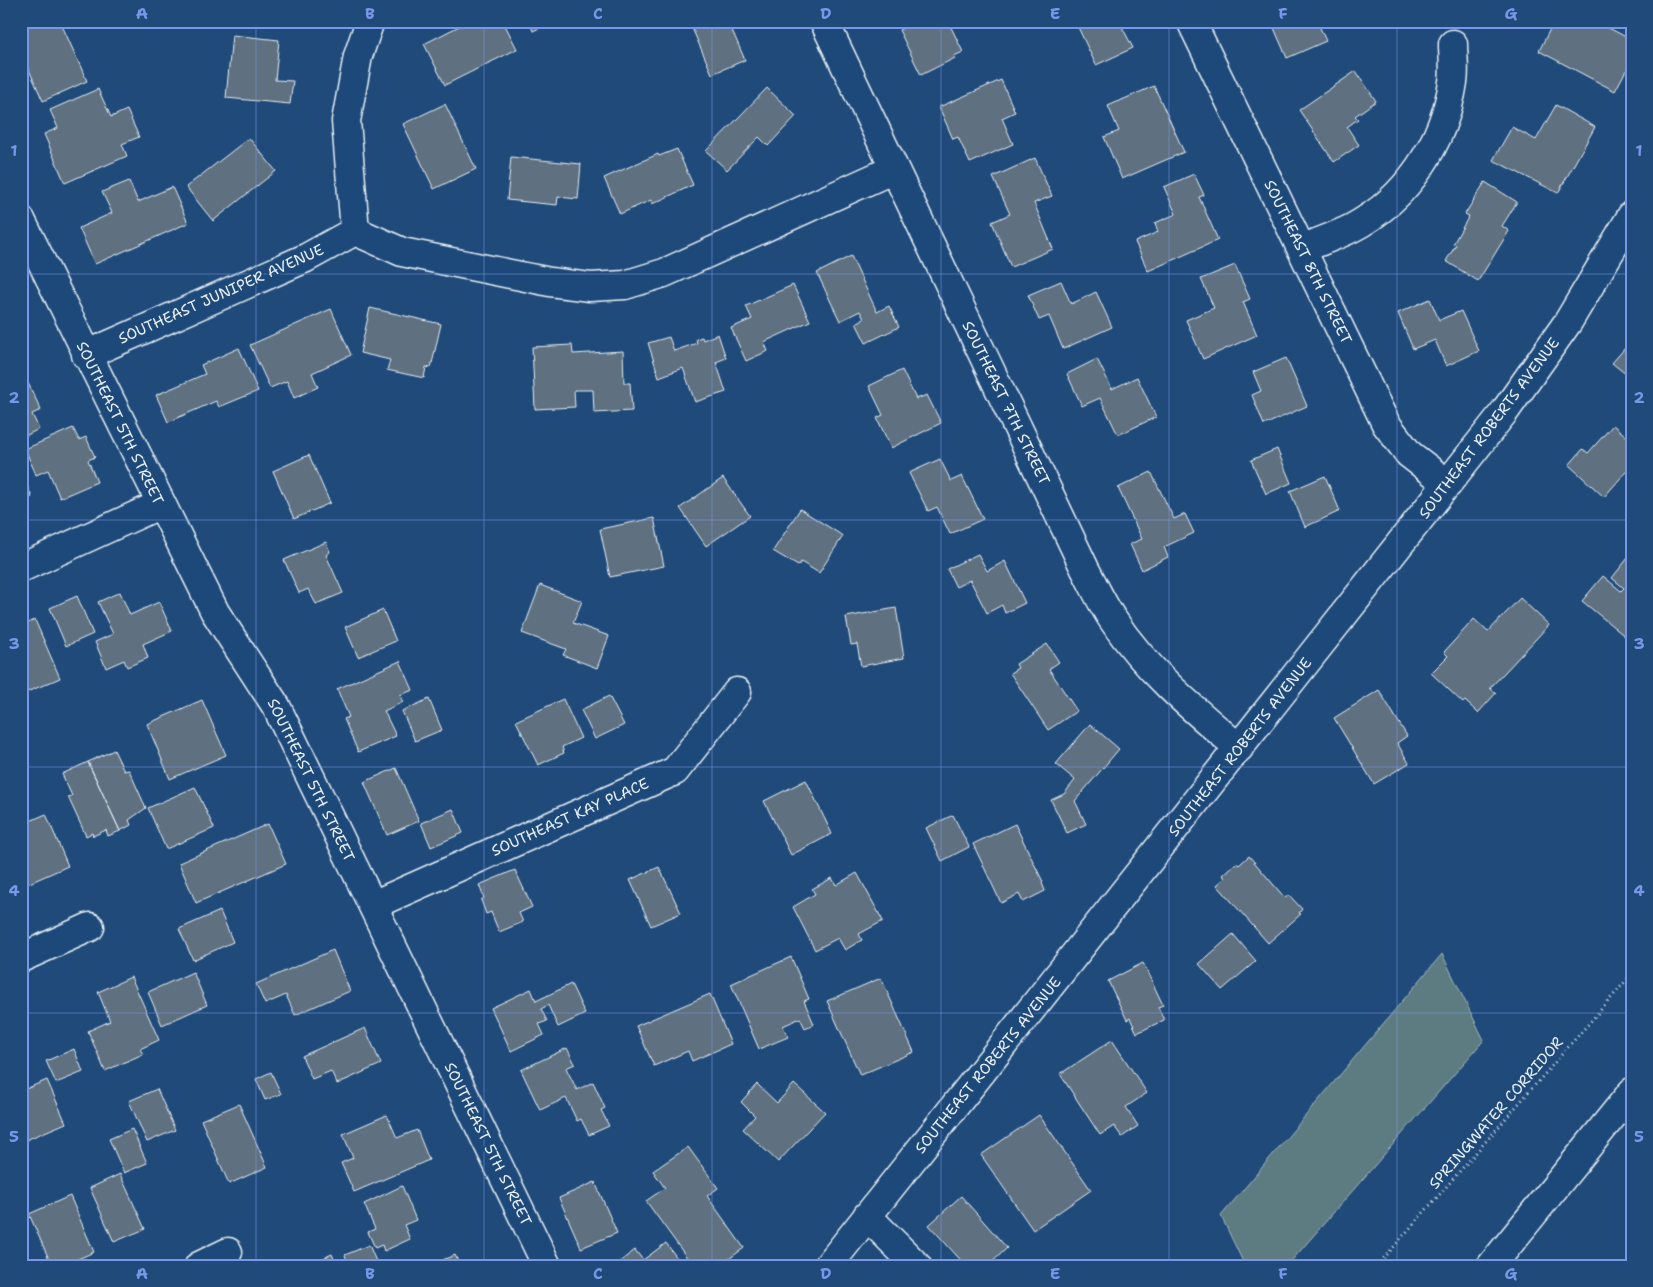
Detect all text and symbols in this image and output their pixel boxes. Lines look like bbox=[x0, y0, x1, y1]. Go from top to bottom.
text: A bbox=[136, 3, 148, 24]
text: B bbox=[365, 3, 375, 24]
text: C bbox=[593, 3, 603, 24]
text: D bbox=[820, 3, 832, 24]
text: E bbox=[1050, 3, 1060, 24]
text: F bbox=[1278, 3, 1288, 24]
text: G bbox=[1505, 3, 1518, 24]
text: 1 bbox=[10, 140, 18, 161]
text: 1 bbox=[1635, 140, 1643, 161]
street label: SOUTHEAST 8TH STREET bbox=[1260, 177, 1356, 347]
street label: SOUTHEAST JUNIPER AVENUE bbox=[115, 240, 327, 348]
street label: SOUTHEAST 7TH STREET bbox=[958, 318, 1054, 488]
street label: SOUTHEAST ROBERTS AVENUE bbox=[1414, 333, 1564, 523]
street label: SOUTHEAST 5TH STREET bbox=[72, 338, 168, 508]
text: 2 bbox=[8, 387, 20, 408]
text: 2 bbox=[1633, 387, 1645, 408]
text: 3 bbox=[8, 633, 20, 654]
text: 3 bbox=[1633, 633, 1645, 654]
street label: SOUTHEAST ROBERTS AVENUE bbox=[1164, 653, 1316, 841]
street label: SOUTHEAST 5TH STREET bbox=[263, 695, 359, 865]
street label: SOUTHEAST KAY PLACE bbox=[488, 773, 652, 861]
text: 4 bbox=[8, 880, 20, 901]
text: 4 bbox=[1633, 880, 1645, 901]
street label: SOUTHEAST ROBERTS AVENUE bbox=[910, 972, 1066, 1158]
street label: SPRINGWATER CORRIDOR bbox=[1424, 1033, 1568, 1193]
street label: SOUTHEAST 5TH STREET bbox=[440, 1059, 536, 1229]
text: 5 bbox=[9, 1126, 19, 1147]
text: 5 bbox=[1634, 1126, 1644, 1147]
text: A bbox=[136, 1263, 148, 1284]
text: B bbox=[365, 1263, 375, 1284]
text: C bbox=[593, 1263, 603, 1284]
text: D bbox=[820, 1263, 832, 1284]
text: E bbox=[1050, 1263, 1060, 1284]
text: F bbox=[1278, 1263, 1288, 1284]
text: G bbox=[1505, 1263, 1518, 1284]

